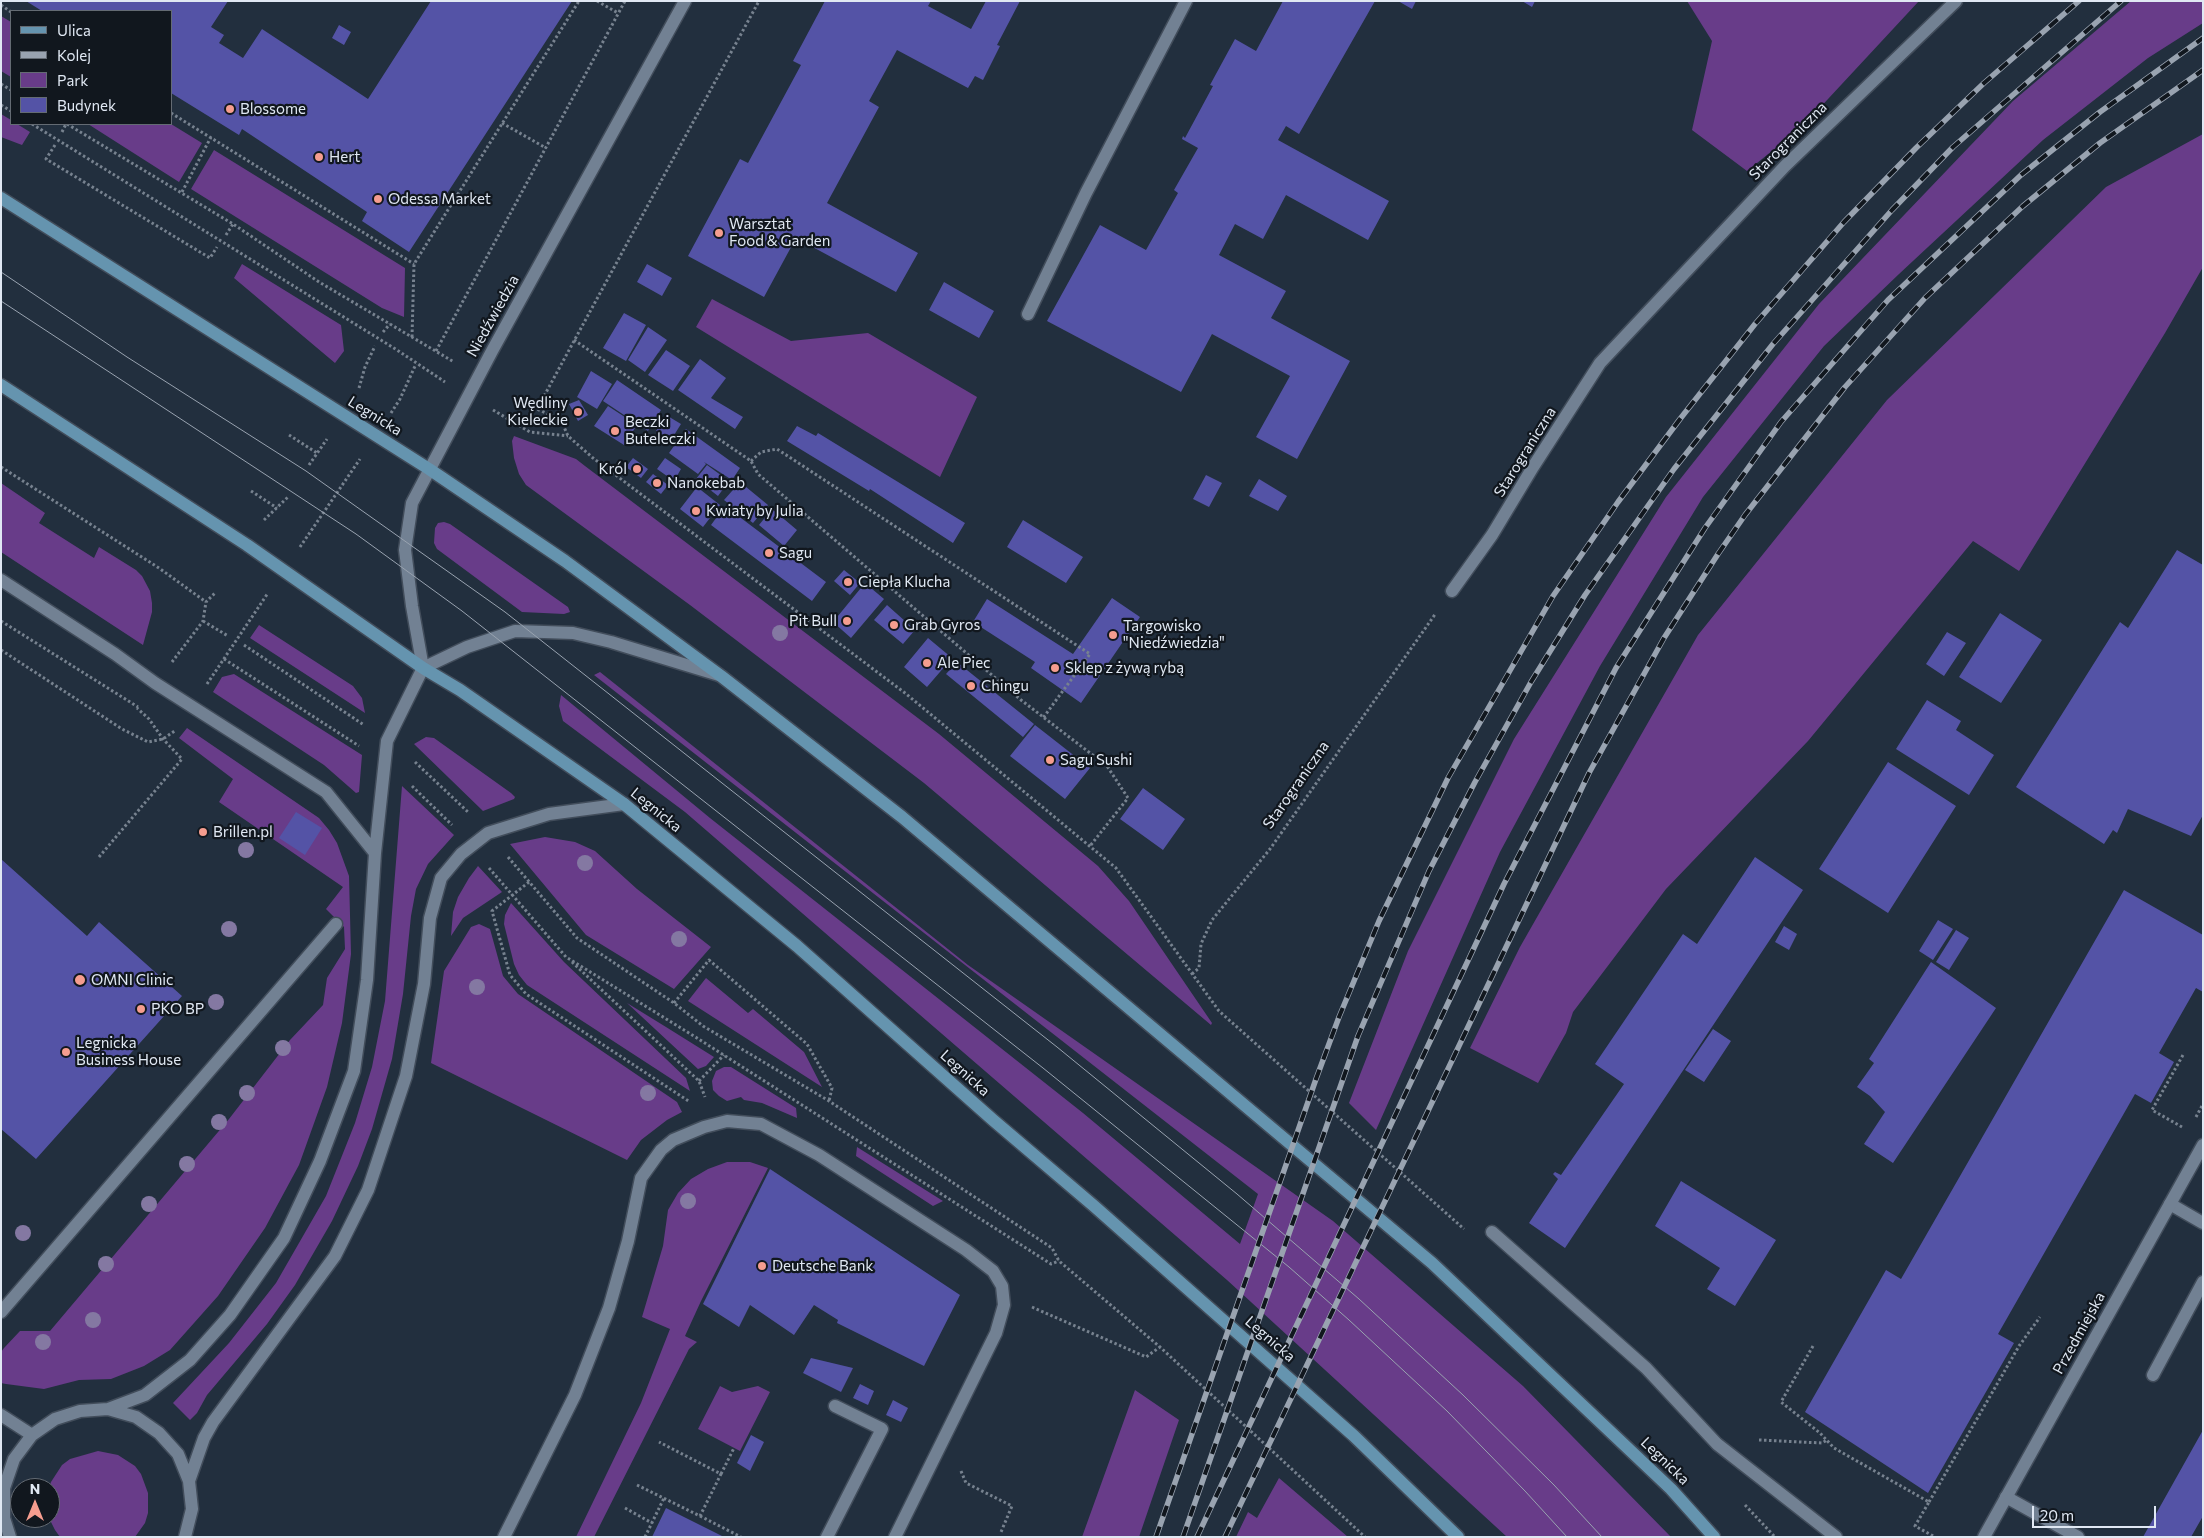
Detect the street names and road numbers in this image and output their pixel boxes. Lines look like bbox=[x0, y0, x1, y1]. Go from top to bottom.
street label: Starograniczna bbox=[1745, 98, 1831, 184]
street label: Niedźwiedzia bbox=[463, 272, 523, 360]
street label: Legnicka bbox=[345, 392, 405, 440]
street label: Starograniczna bbox=[1490, 404, 1560, 500]
street label: Starograniczna bbox=[1259, 738, 1333, 832]
street label: Legnicka bbox=[627, 784, 685, 836]
street label: Legnicka bbox=[937, 1046, 993, 1100]
street label: Przedmiejska bbox=[2049, 1289, 2109, 1377]
street label: Legnicka bbox=[1241, 1312, 1299, 1366]
street label: Legnicka bbox=[1637, 1434, 1693, 1488]

